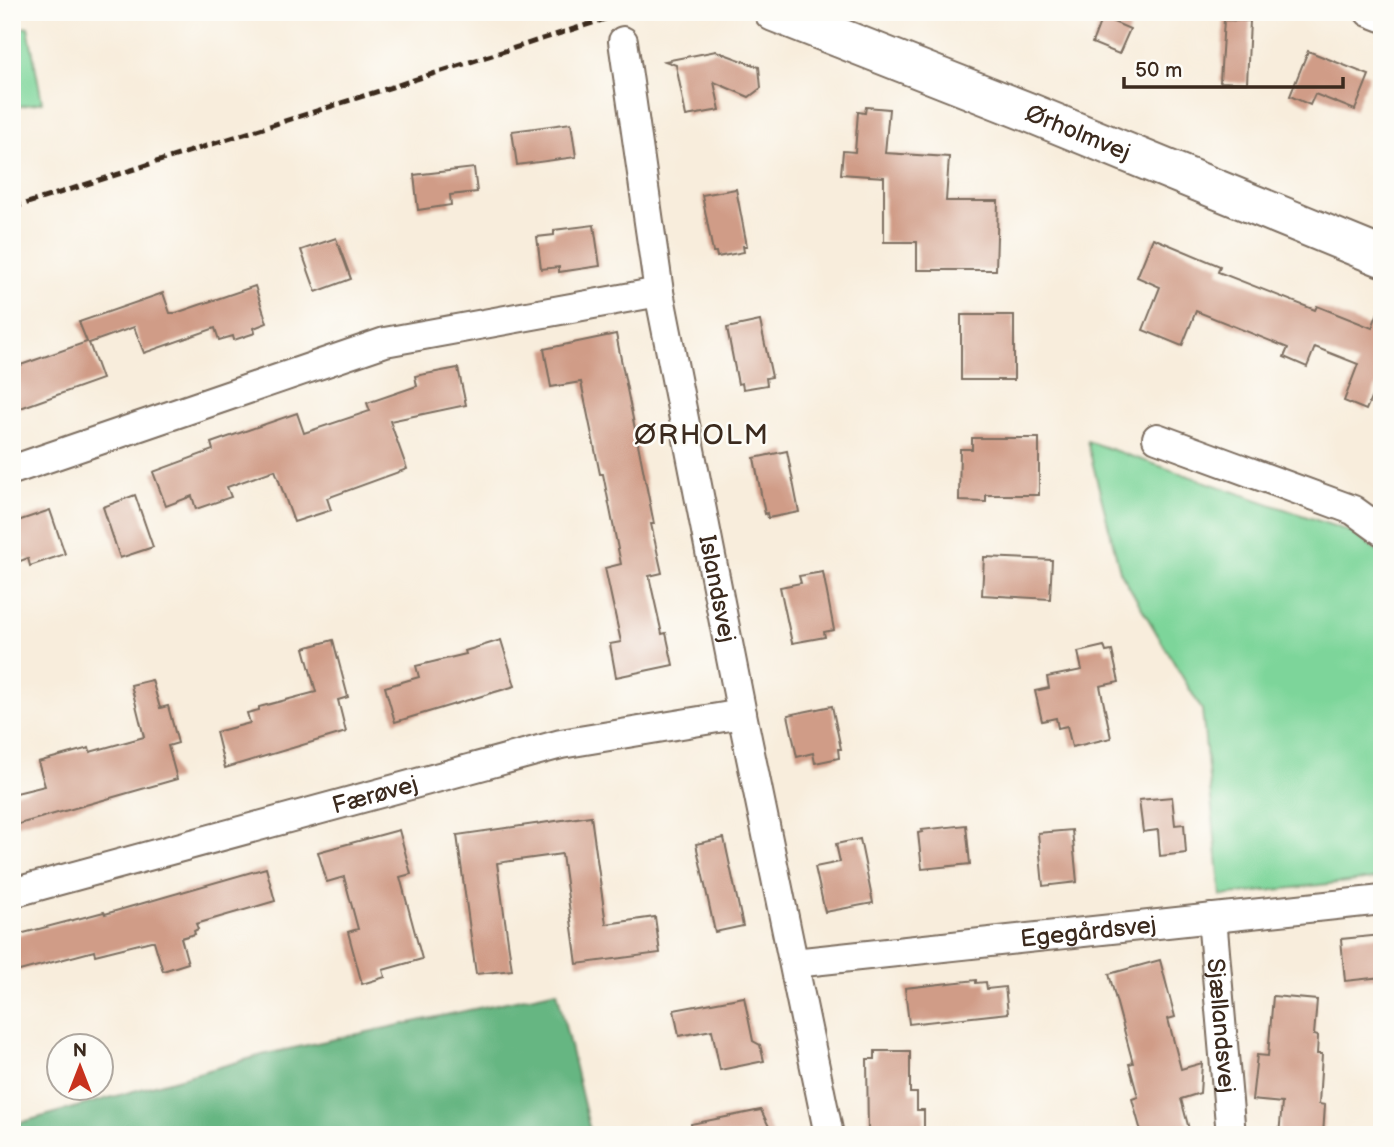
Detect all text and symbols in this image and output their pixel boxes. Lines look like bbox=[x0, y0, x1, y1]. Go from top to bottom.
scale bar bbox=[1124, 46, 1343, 90]
text: 50 m bbox=[1135, 58, 1182, 83]
street label: Ørholmvej bbox=[1021, 98, 1135, 167]
district label: ØRHOLM bbox=[634, 419, 770, 452]
street label: Islandsvej bbox=[693, 533, 742, 645]
street label: Færøvej bbox=[329, 769, 421, 820]
street label: Egegårdsvej bbox=[1019, 910, 1158, 953]
street label: Sjællandsvej bbox=[1201, 957, 1242, 1094]
north arrow bbox=[46, 1032, 116, 1102]
text: N bbox=[73, 1040, 87, 1063]

